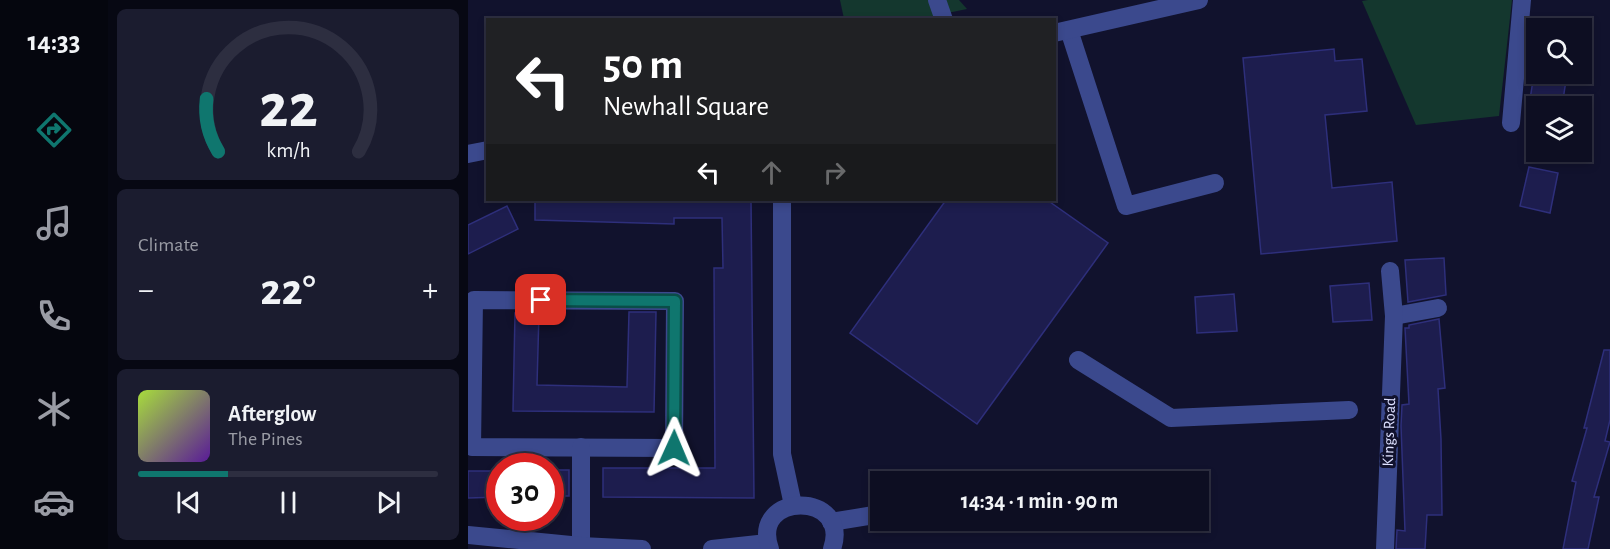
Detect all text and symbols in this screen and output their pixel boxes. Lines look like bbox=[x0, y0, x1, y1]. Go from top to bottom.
map controls bbox=[1526, 18, 1592, 162]
button: search bbox=[1526, 18, 1592, 84]
text: 14:33 bbox=[28, 28, 80, 55]
icon: left bbox=[504, 42, 582, 120]
text: 50 m bbox=[603, 44, 683, 86]
text: 22 bbox=[259, 76, 317, 138]
text: Newhall Square bbox=[603, 93, 769, 120]
button: layers bbox=[1526, 96, 1592, 162]
icon: directions bbox=[33, 109, 75, 151]
text: km/h bbox=[266, 140, 310, 161]
icon: left bbox=[692, 156, 725, 189]
icon: ahead bbox=[755, 156, 788, 189]
icon: right bbox=[818, 156, 851, 189]
icon: music bbox=[33, 202, 75, 244]
text: Climate bbox=[138, 235, 199, 255]
text: 22° bbox=[260, 268, 316, 313]
text: − bbox=[138, 274, 154, 307]
text: + bbox=[422, 274, 438, 307]
pin bbox=[515, 274, 566, 325]
icon: arrive bbox=[524, 283, 557, 316]
icon: phone bbox=[33, 295, 75, 337]
icon: climate bbox=[33, 388, 75, 430]
street label: Kings Road bbox=[1380, 397, 1398, 467]
text: Afterglow bbox=[228, 403, 316, 425]
position arrow bbox=[642, 416, 706, 480]
text: The Pines bbox=[228, 429, 303, 449]
speed limit sign: 30 bbox=[486, 453, 564, 531]
icon: car bbox=[33, 481, 75, 523]
icon: previous bbox=[172, 486, 205, 519]
icon: pause bbox=[272, 486, 305, 519]
icon: next bbox=[372, 486, 405, 519]
text: 14:34 · 1 min · 90 m bbox=[961, 490, 1118, 512]

